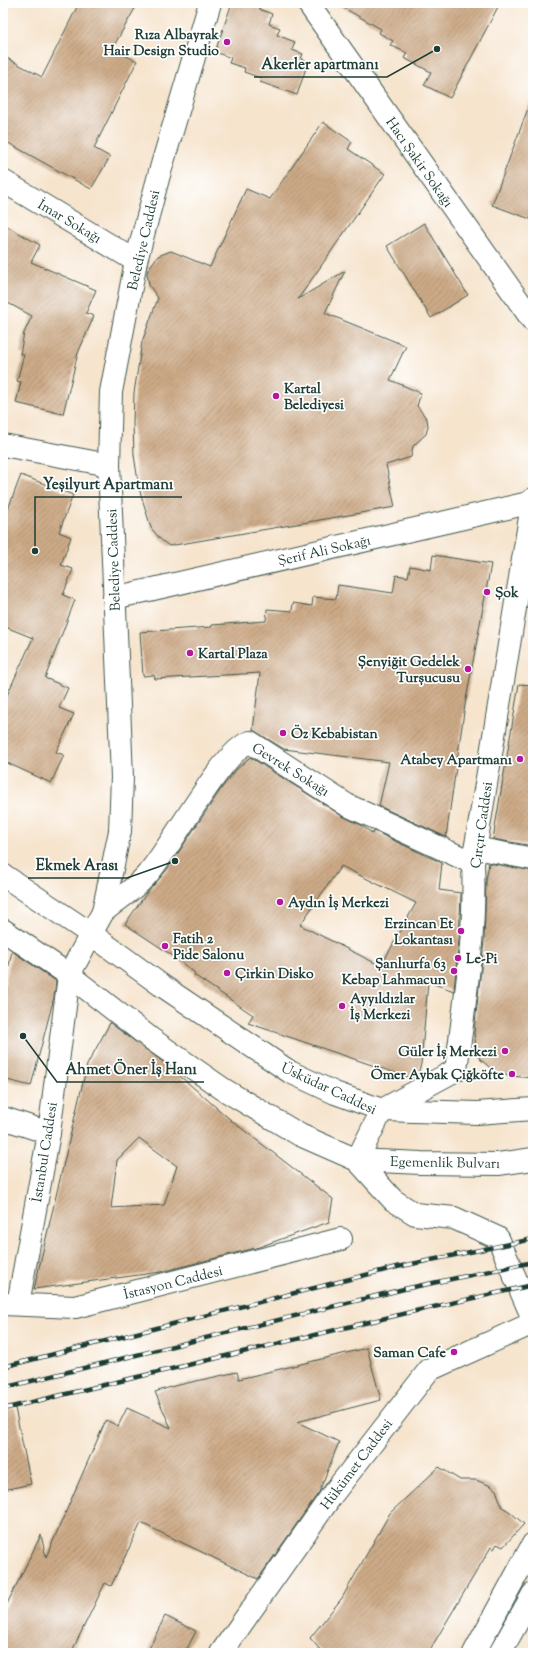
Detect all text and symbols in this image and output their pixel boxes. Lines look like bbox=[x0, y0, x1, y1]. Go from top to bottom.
place label: Rıza Albayrak Hair Design Studio bbox=[104, 26, 219, 62]
marker: Rıza Albayrak Hair Design Studio bbox=[222, 37, 232, 47]
callout: Akerler apartmanı bbox=[254, 50, 387, 77]
text: Akerler apartmanı bbox=[261, 55, 379, 76]
street label: Hacı Şakir Sokağı bbox=[380, 114, 457, 212]
street label: Belediye Caddesi bbox=[124, 188, 166, 293]
street label: İmar Sokağı bbox=[33, 196, 105, 250]
place label: Kartal Belediyesi bbox=[284, 380, 344, 416]
marker: Kartal Belediyesi bbox=[271, 391, 281, 401]
callout: Yeşilyurt Apartmanı bbox=[35, 470, 182, 497]
text: Yeşilyurt Apartmanı bbox=[43, 475, 174, 496]
street label: Belediye Caddesi bbox=[103, 508, 127, 611]
street label: Şerif Ali Sokağı bbox=[276, 532, 373, 572]
place label: Şok bbox=[495, 584, 519, 604]
marker: Şok bbox=[482, 587, 492, 597]
place label: Kartal Plaza bbox=[198, 645, 268, 665]
marker: Kartal Plaza bbox=[185, 648, 195, 658]
place label: Şenyiğit Gedelek Turşucusu bbox=[358, 653, 461, 689]
marker: Şenyiğit Gedelek Turşucusu bbox=[463, 664, 473, 674]
place label: Öz Kebabistan bbox=[291, 724, 378, 745]
marker: Öz Kebabistan bbox=[278, 728, 288, 738]
street label: Gevrek Sokağı bbox=[247, 739, 333, 803]
place label: Atabey Apartmanı bbox=[400, 751, 512, 771]
marker: Atabey Apartmanı bbox=[515, 754, 525, 764]
street label: Çırçır Caddesi bbox=[467, 780, 499, 870]
callout: Ekmek Arası bbox=[28, 851, 127, 878]
text: Ekmek Arası bbox=[36, 856, 119, 877]
place label: Aydın İş Merkezi bbox=[288, 894, 389, 914]
marker: Aydın İş Merkezi bbox=[275, 897, 285, 907]
place label: Erzincan Et Lokantası bbox=[385, 915, 453, 951]
marker: Erzincan Et Lokantası bbox=[456, 926, 466, 936]
place label: Fatih 2 Pide Salonu bbox=[173, 930, 245, 966]
marker: Fatih 2 Pide Salonu bbox=[160, 941, 170, 951]
place label: Le-Pi bbox=[466, 950, 497, 970]
marker: Le-Pi bbox=[453, 953, 463, 963]
place label: Şanlıurfa 63 Kebap Lahmacun bbox=[342, 955, 447, 991]
place label: Çirkin Disko bbox=[235, 965, 314, 985]
marker: Şanlıurfa 63 Kebap Lahmacun bbox=[449, 966, 459, 976]
marker: Çirkin Disko bbox=[222, 968, 232, 978]
place label: Ayyıldızlar İş Merkezi bbox=[350, 990, 416, 1026]
marker: Ayyıldızlar İş Merkezi bbox=[337, 1001, 347, 1011]
place label: Güler İş Merkezi bbox=[398, 1043, 497, 1063]
marker: Güler İş Merkezi bbox=[500, 1046, 510, 1056]
callout: Ahmet Öner İş Hanı bbox=[57, 1055, 204, 1082]
text: Ahmet Öner İş Hanı bbox=[65, 1058, 198, 1081]
street label: Üsküdar Caddesi bbox=[277, 1058, 380, 1121]
place label: Ömer Aybak Çiğköfte bbox=[371, 1065, 504, 1086]
marker: Ömer Aybak Çiğköfte bbox=[507, 1069, 517, 1079]
street label: İstanbul Caddesi bbox=[28, 1101, 64, 1204]
street label: Egemenlik Bulvarı bbox=[390, 1153, 500, 1175]
street label: İstasyon Caddesi bbox=[122, 1262, 225, 1306]
place label: Saman Cafe bbox=[373, 1344, 446, 1364]
marker: Saman Cafe bbox=[449, 1347, 459, 1357]
street label: Hükümet Caddesi bbox=[317, 1416, 398, 1515]

